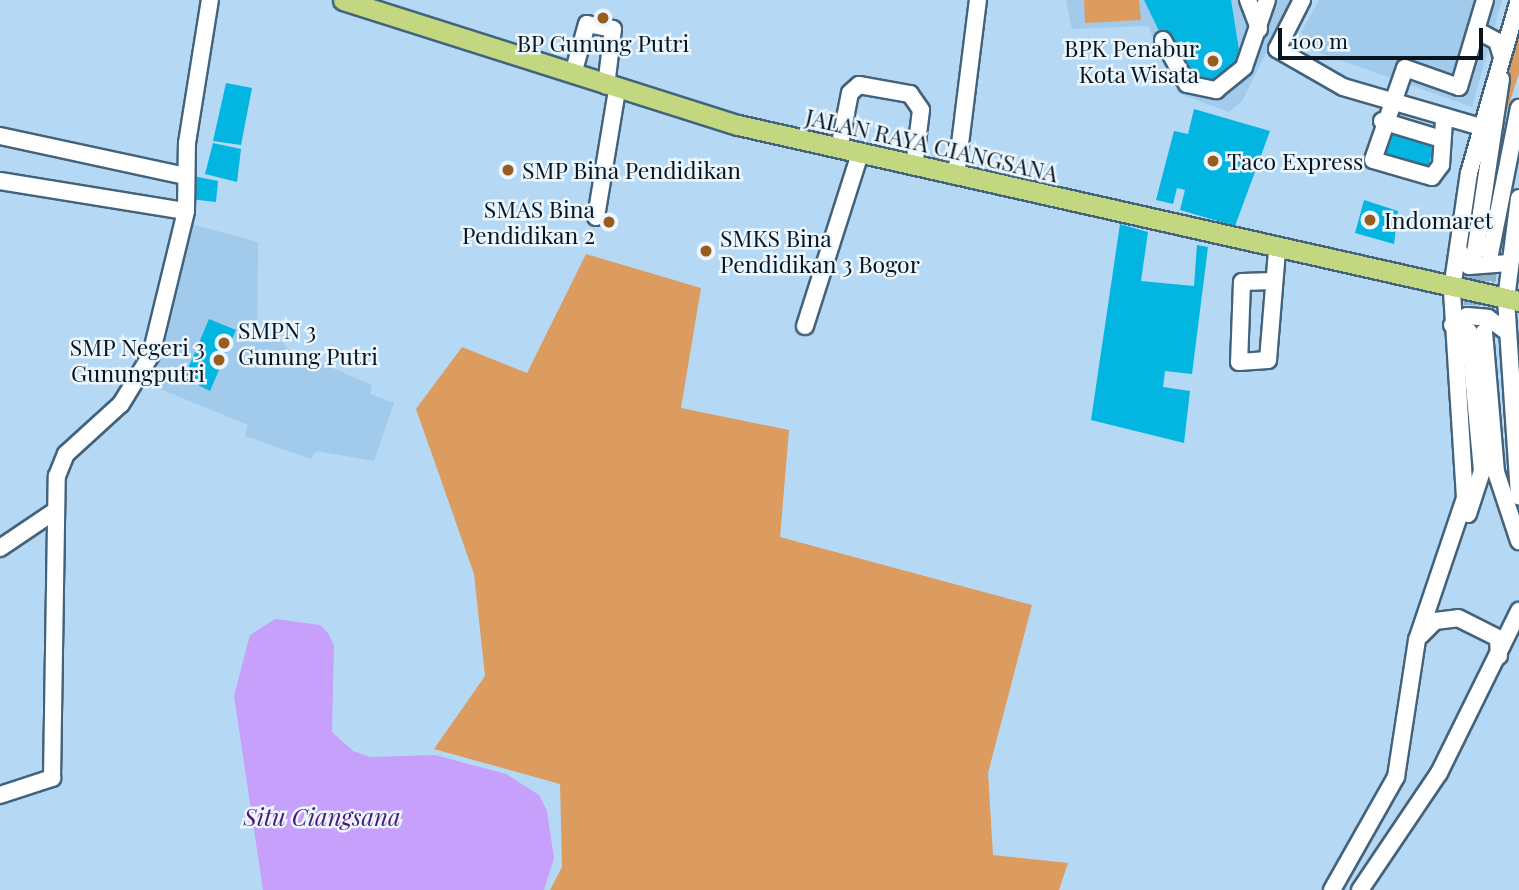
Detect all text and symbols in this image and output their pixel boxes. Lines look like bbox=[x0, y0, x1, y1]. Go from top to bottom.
marker: BP Gunung Putri bbox=[595, 10, 611, 26]
scale bar bbox=[1281, 14, 1486, 58]
text: 100 m bbox=[1291, 26, 1348, 54]
place label: BP Gunung Putri bbox=[516, 29, 690, 57]
place label: BPK Penabur Kota Wisata bbox=[1064, 34, 1199, 88]
marker: BPK Penabur Kota Wisata bbox=[1205, 53, 1221, 69]
street label: JALAN RAYA CIANGSANA bbox=[803, 102, 1061, 188]
place label: Taco Express bbox=[1227, 147, 1363, 175]
marker: Taco Express bbox=[1205, 153, 1221, 169]
place label: SMP Bina Pendidikan bbox=[522, 156, 742, 184]
marker: SMP Bina Pendidikan bbox=[500, 162, 516, 178]
place label: SMAS Bina Pendidikan 2 bbox=[462, 195, 595, 249]
place label: Indomaret bbox=[1384, 206, 1493, 234]
marker: Indomaret bbox=[1362, 212, 1378, 228]
marker: SMAS Bina Pendidikan 2 bbox=[601, 214, 617, 230]
place label: SMKS Bina Pendidikan 3 Bogor bbox=[720, 224, 920, 278]
marker: SMKS Bina Pendidikan 3 Bogor bbox=[698, 243, 714, 259]
place label: SMPN 3 Gunung Putri bbox=[238, 316, 378, 370]
place label: SMP Negeri 3 Gunungputri bbox=[69, 333, 205, 387]
marker: SMPN 3 Gunung Putri bbox=[216, 335, 232, 351]
marker: SMP Negeri 3 Gunungputri bbox=[211, 352, 227, 368]
water label: Situ Ciangsana bbox=[243, 803, 401, 831]

